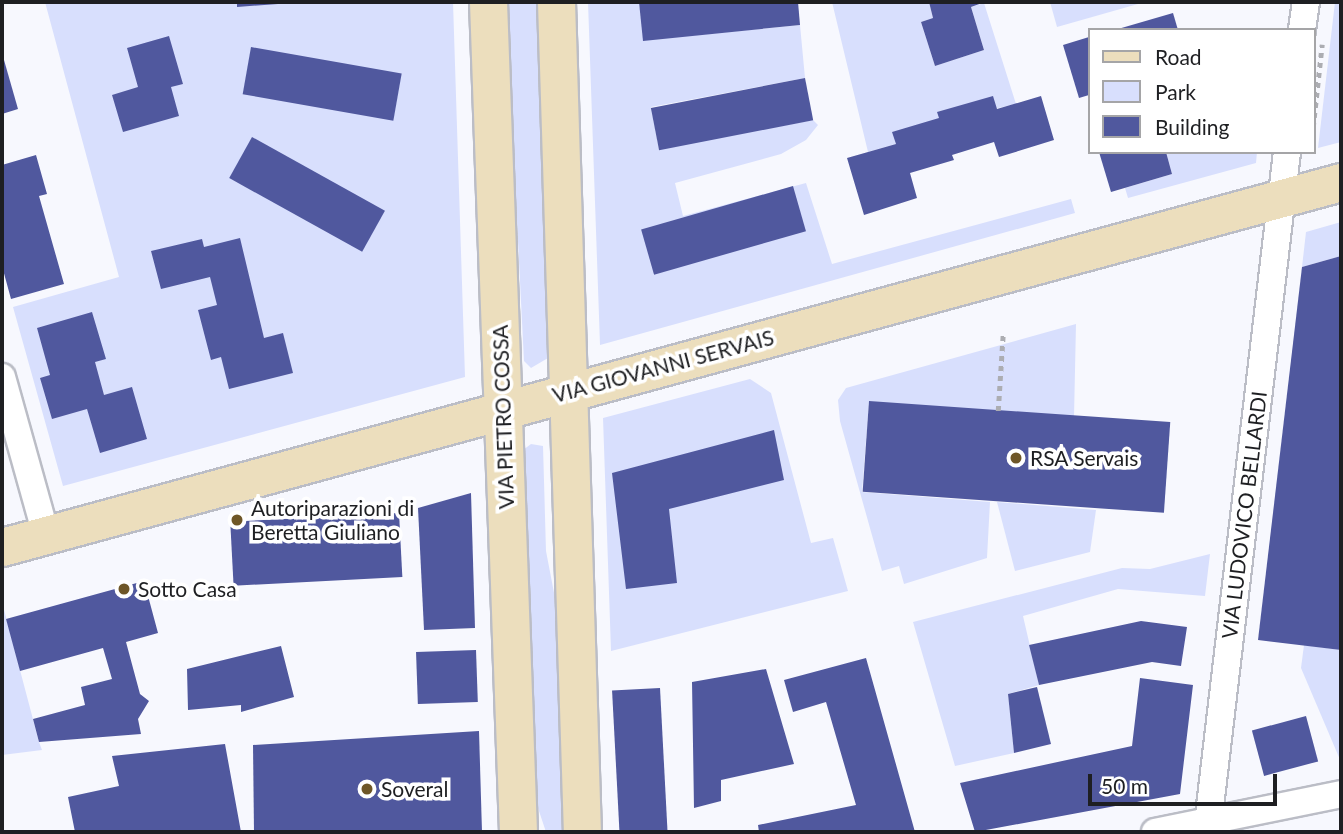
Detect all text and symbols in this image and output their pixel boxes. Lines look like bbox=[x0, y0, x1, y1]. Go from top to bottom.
legend bbox=[1088, 28, 1315, 154]
text: Road bbox=[1155, 44, 1202, 69]
text: Park bbox=[1155, 79, 1196, 104]
text: Building bbox=[1155, 114, 1230, 139]
street label: VIA PIETRO COSSA bbox=[487, 324, 519, 510]
street label: VIA GIOVANNI SERVAIS bbox=[549, 324, 777, 408]
street label: VIA LUDOVICO BELLARDI bbox=[1216, 389, 1272, 641]
place label: RSA Servais bbox=[1030, 445, 1139, 471]
marker: RSA Servais bbox=[1008, 450, 1024, 466]
place label: Autoriparazioni di Beretta Giuliano bbox=[251, 495, 414, 545]
marker: Autoriparazioni di Beretta Giuliano bbox=[229, 512, 245, 528]
place label: Sotto Casa bbox=[138, 576, 237, 602]
marker: Sotto Casa bbox=[116, 581, 132, 597]
scale bar bbox=[1091, 760, 1280, 804]
text: 50 m bbox=[1101, 773, 1148, 798]
place label: Soveral bbox=[381, 776, 448, 802]
marker: Soveral bbox=[359, 781, 375, 797]

